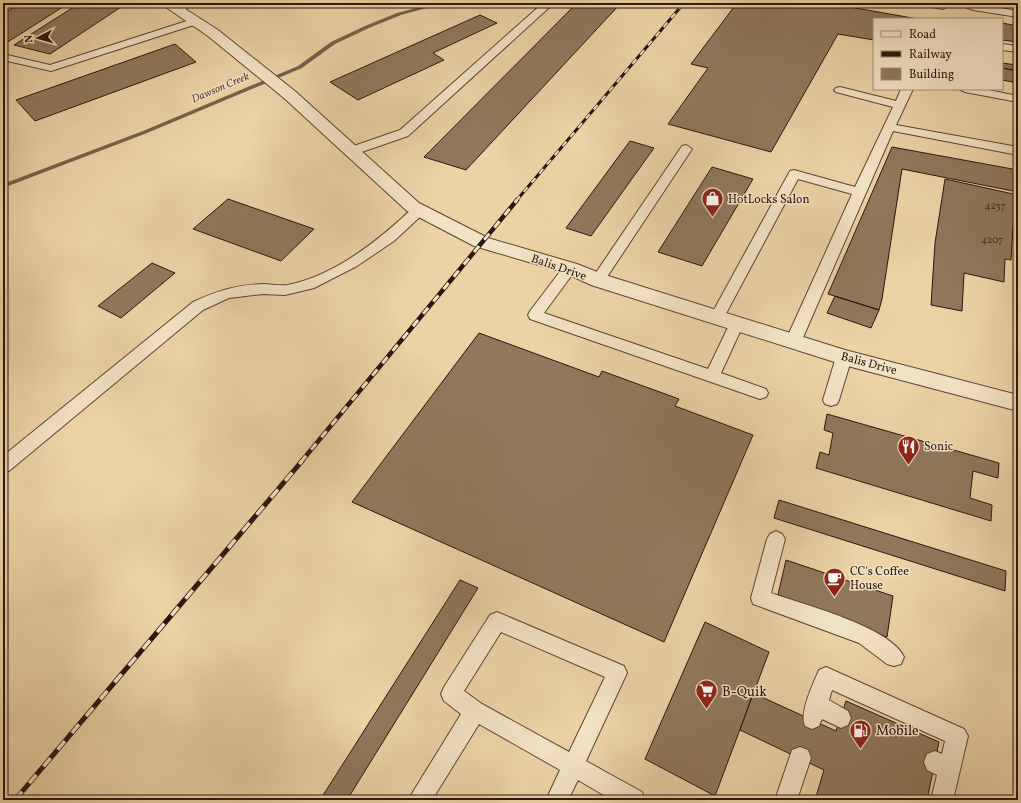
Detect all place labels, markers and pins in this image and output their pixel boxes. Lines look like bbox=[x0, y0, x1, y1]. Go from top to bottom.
shop icon: HotLocks Salon bbox=[700, 186, 726, 219]
place label: HotLocks Salon bbox=[728, 192, 810, 208]
restaurant icon: Sonic bbox=[895, 433, 921, 466]
place label: Sonic bbox=[924, 439, 953, 455]
place label: CC's Coffee House bbox=[850, 564, 909, 594]
cafe icon: CC's Coffee House bbox=[822, 565, 848, 598]
supermarket icon: B-Quik bbox=[693, 678, 719, 711]
place label: B-Quik bbox=[722, 683, 767, 702]
fuel station icon: Mobile bbox=[847, 717, 873, 750]
place label: Mobile bbox=[876, 722, 919, 741]

